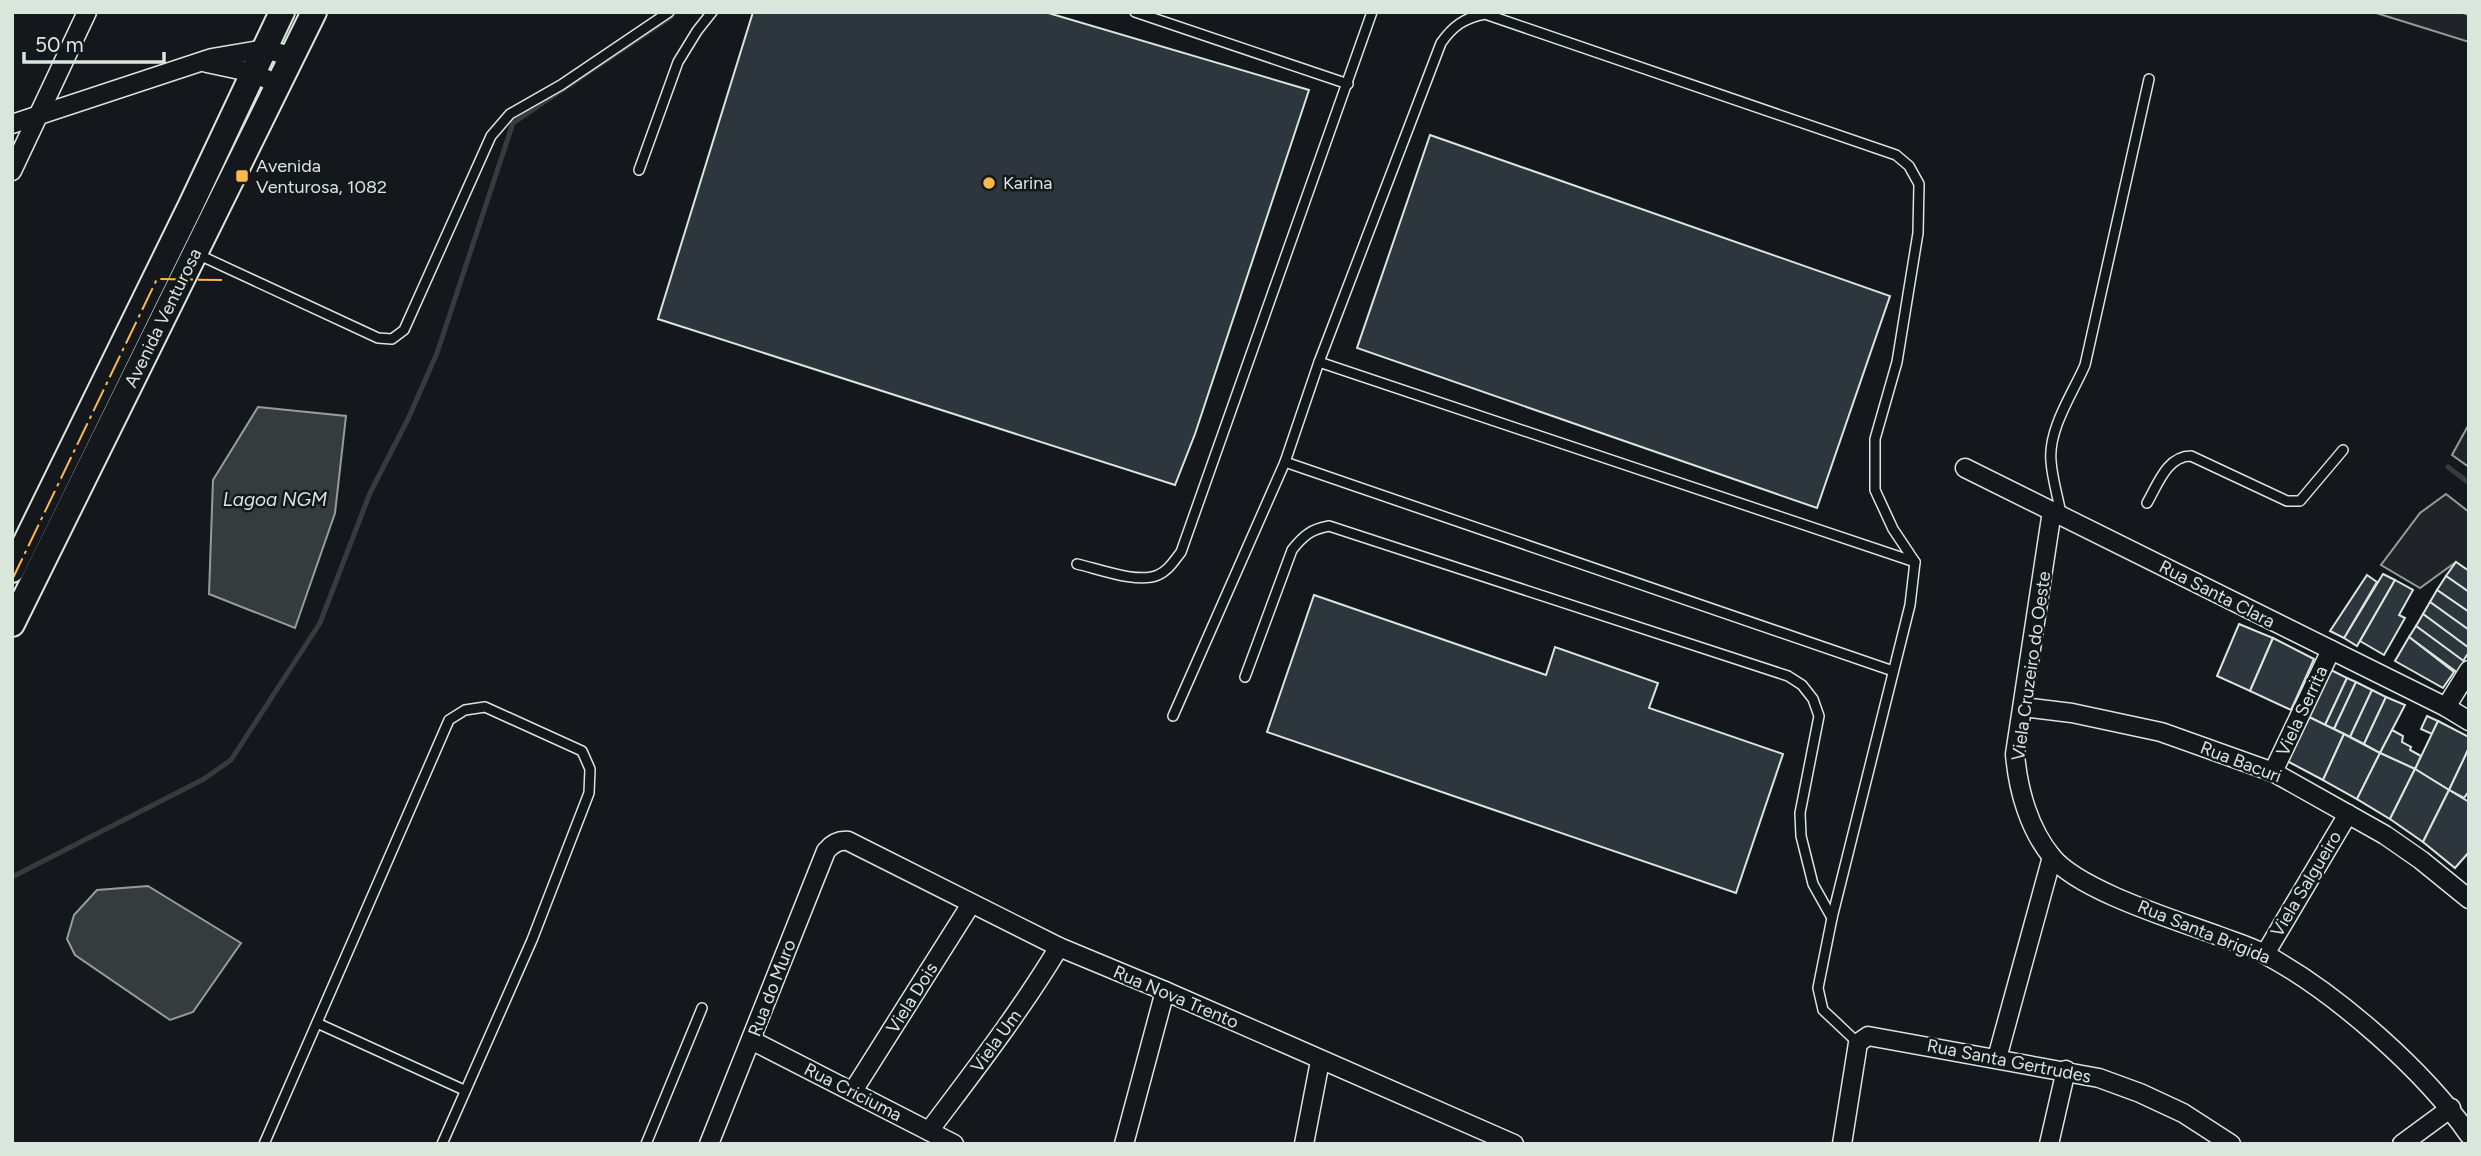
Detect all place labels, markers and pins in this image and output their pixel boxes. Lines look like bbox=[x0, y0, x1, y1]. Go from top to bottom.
place label: Avenida Venturosa, 1082 bbox=[256, 155, 387, 198]
marker: Avenida Venturosa, 1082 bbox=[234, 168, 250, 184]
place label: Karina bbox=[1003, 172, 1053, 194]
marker: Karina bbox=[981, 175, 997, 191]

